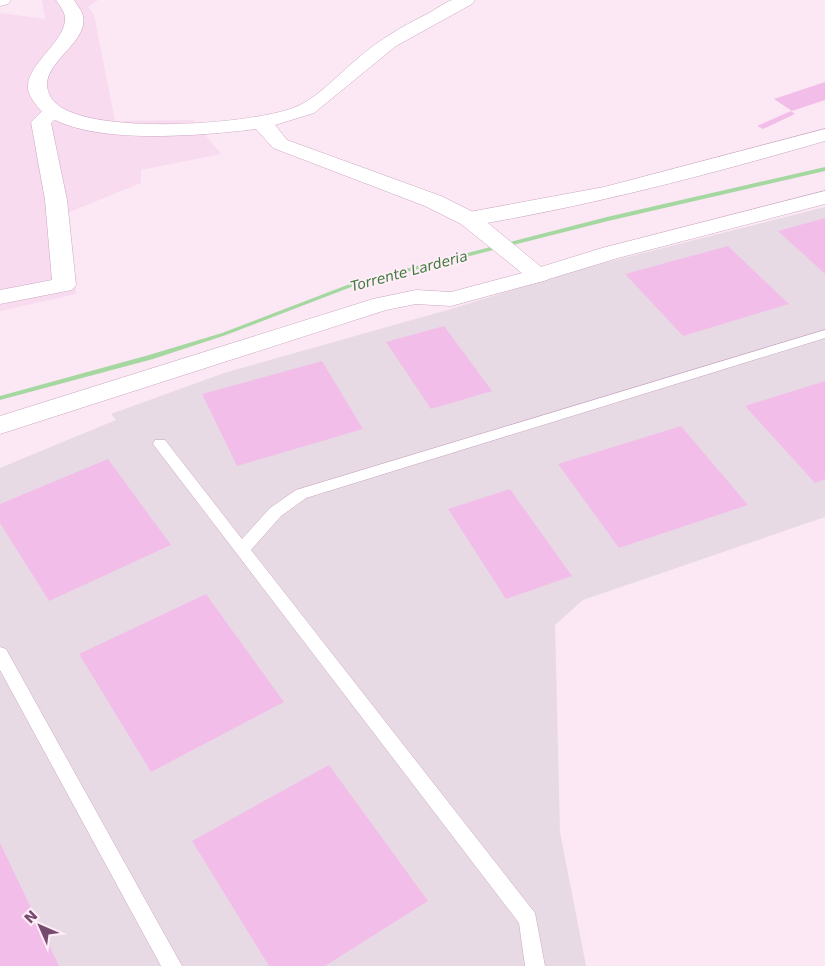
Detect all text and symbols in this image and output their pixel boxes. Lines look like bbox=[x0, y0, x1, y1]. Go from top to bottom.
water label: Torrente Larderia bbox=[349, 248, 469, 294]
north arrow bbox=[15, 901, 65, 951]
text: N bbox=[21, 907, 41, 927]

